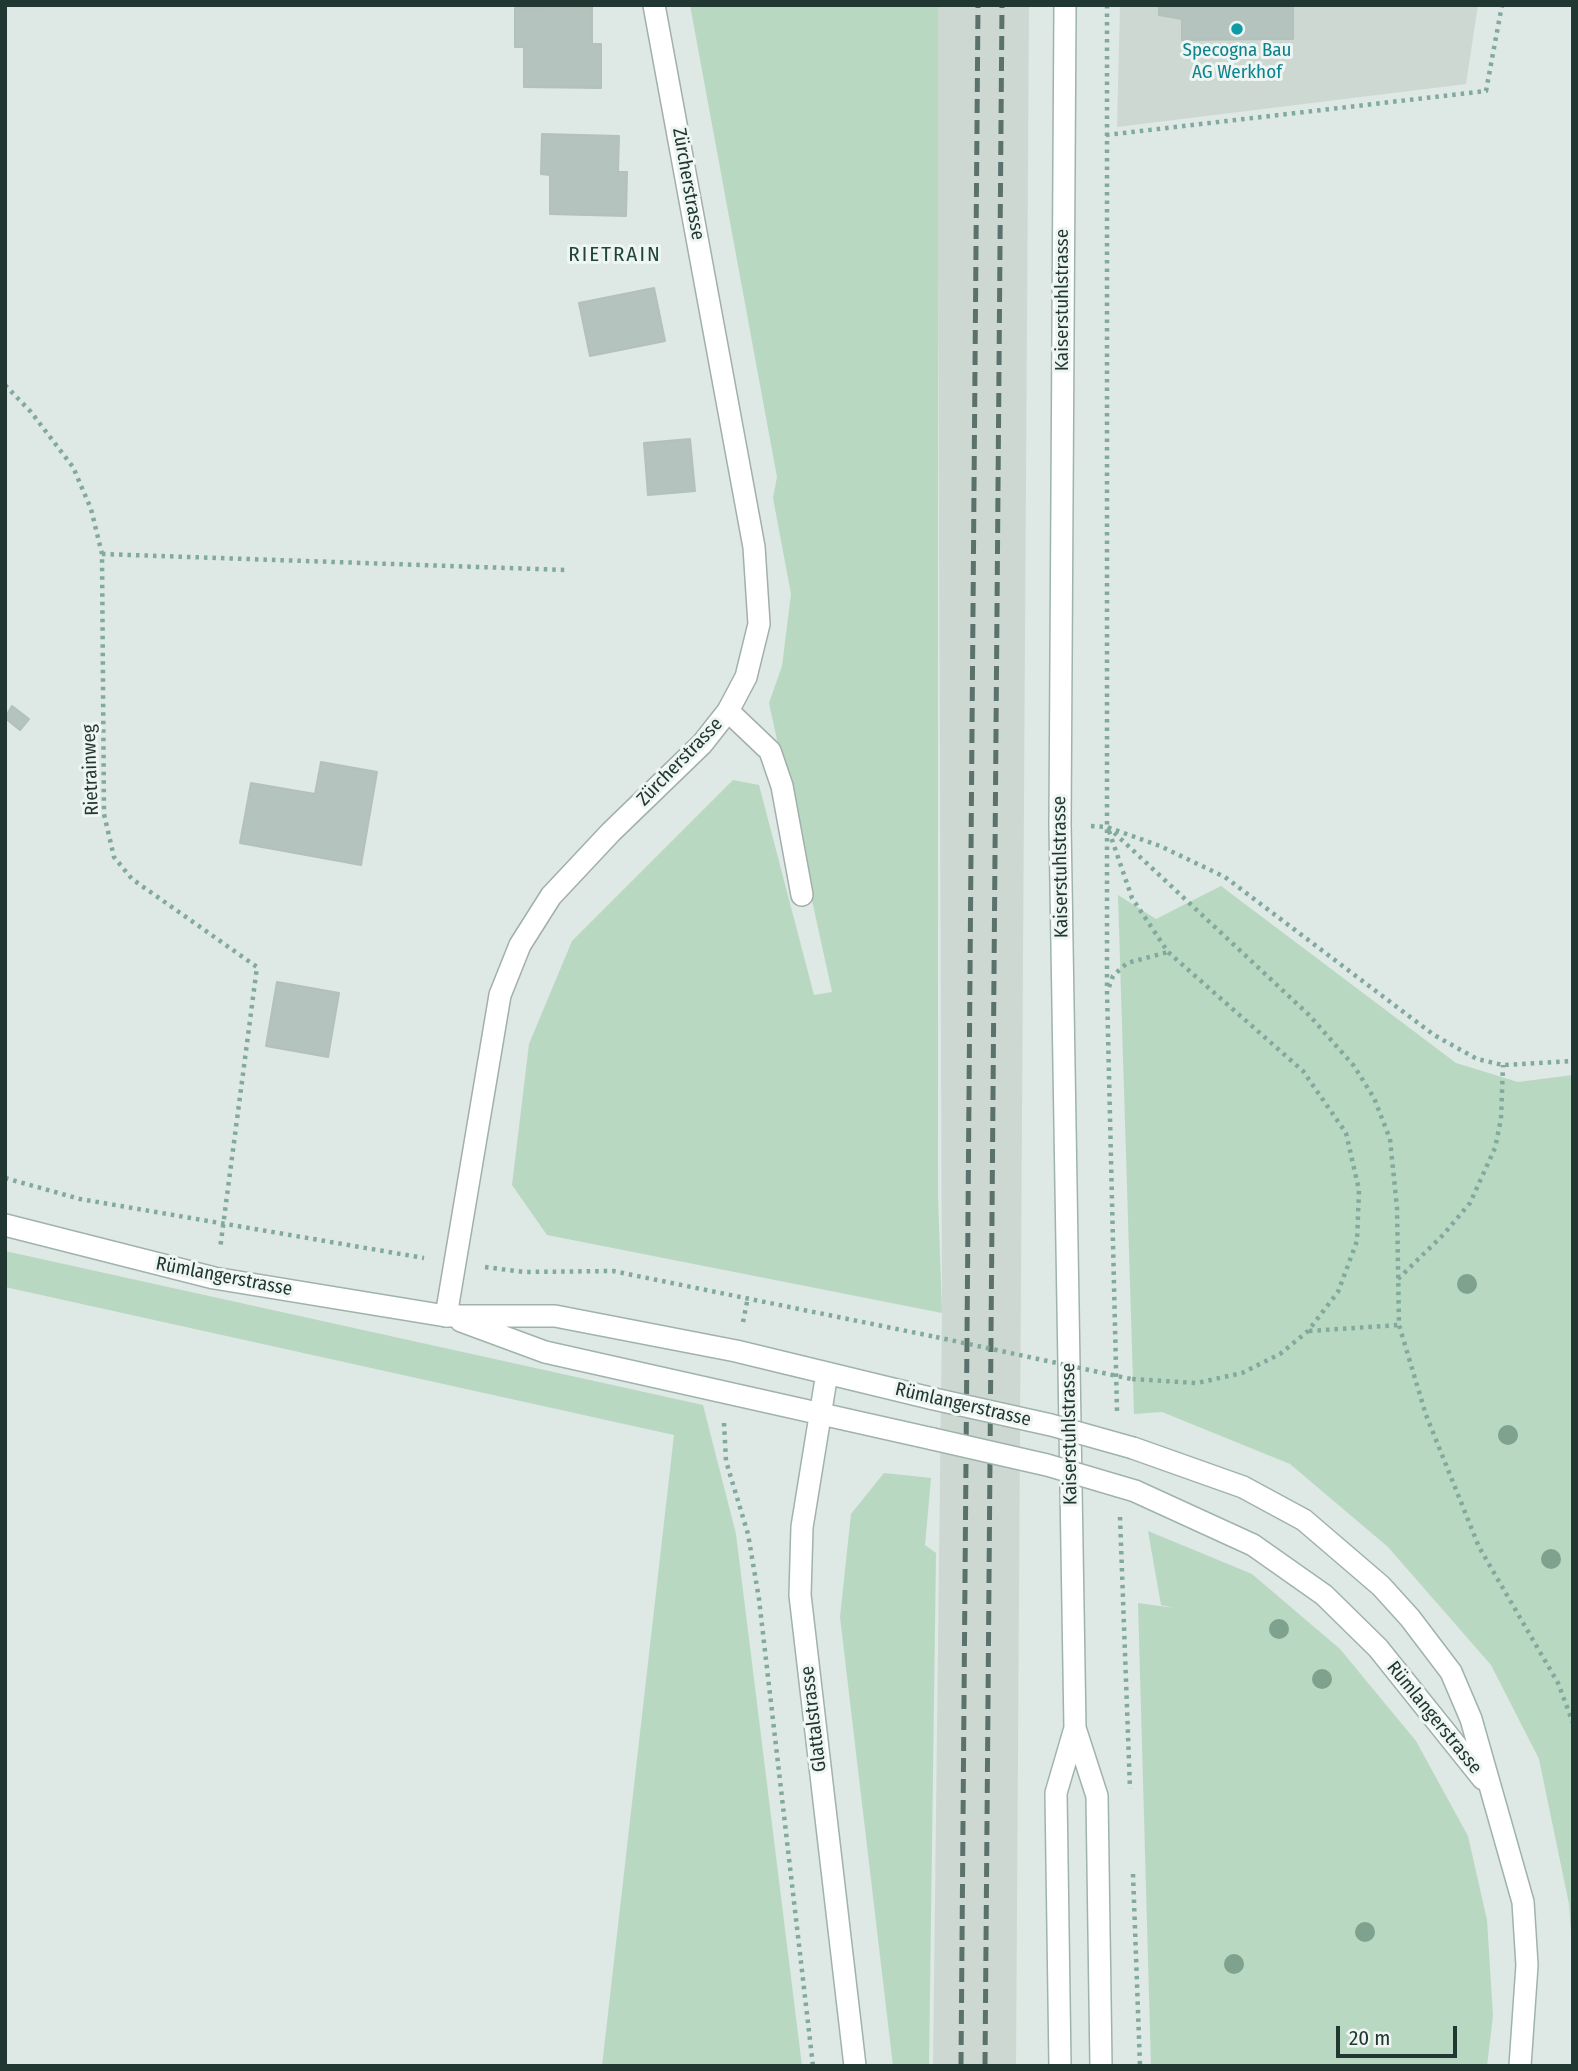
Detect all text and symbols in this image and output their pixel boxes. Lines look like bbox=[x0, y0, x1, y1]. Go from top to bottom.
marker: Specogna Bau AG Werkhof bbox=[1229, 21, 1245, 37]
place label: Specogna Bau AG Werkhof bbox=[1182, 40, 1292, 84]
street label: Zürcherstrasse bbox=[667, 126, 709, 242]
street label: Kaiserstuhlstrasse bbox=[1052, 229, 1074, 371]
district label: RIETRAIN bbox=[569, 242, 661, 268]
street label: Zürcherstrasse bbox=[632, 713, 728, 811]
street label: Rietrainweg bbox=[78, 724, 104, 816]
street label: Kaiserstuhlstrasse bbox=[1048, 796, 1074, 938]
street label: Rümlangerstrasse bbox=[154, 1253, 294, 1301]
street label: Kaiserstuhlstrasse bbox=[1057, 1363, 1083, 1505]
street label: Rümlangerstrasse bbox=[893, 1378, 1033, 1432]
street label: Rümlangerstrasse bbox=[1382, 1657, 1486, 1779]
street label: Glattalstrasse bbox=[796, 1665, 832, 1773]
scale bar bbox=[1340, 2011, 1461, 2056]
text: 20 m bbox=[1349, 2025, 1390, 2051]

